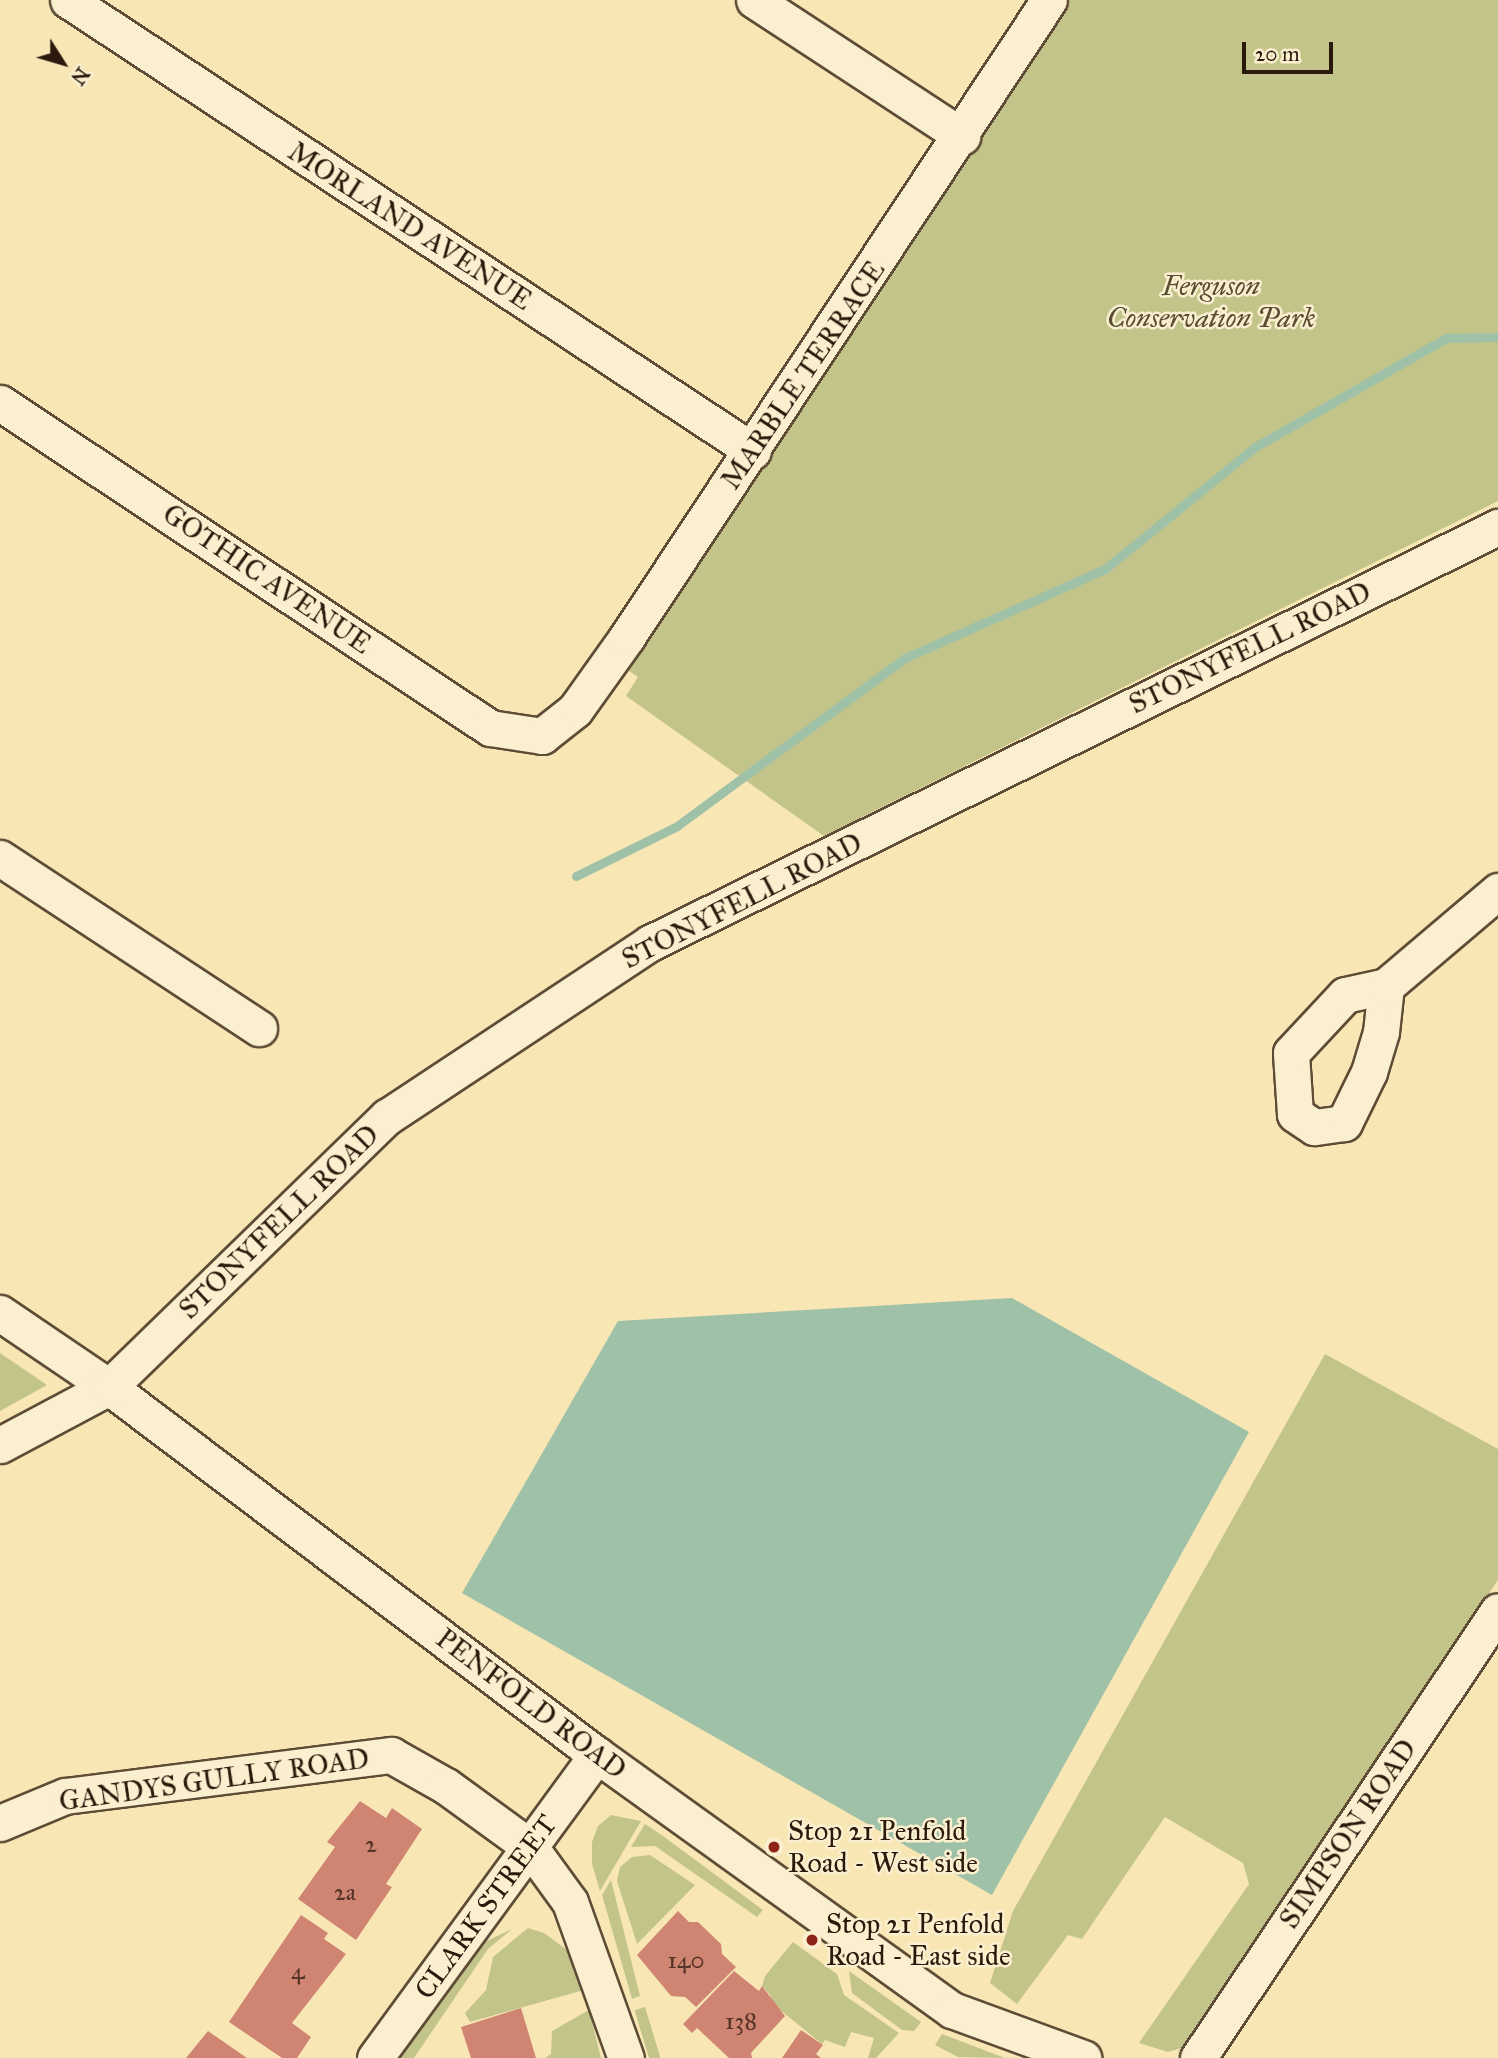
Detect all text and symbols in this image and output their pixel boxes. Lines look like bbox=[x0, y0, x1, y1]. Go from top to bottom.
north arrow bbox=[28, 28, 98, 98]
scale bar bbox=[1246, 28, 1337, 72]
text: 20 m bbox=[1255, 41, 1300, 67]
text: N bbox=[66, 63, 94, 89]
street label: MORLAND AVENUE bbox=[282, 135, 538, 317]
street label: MARBLE TERRACE bbox=[714, 254, 892, 496]
park label: Ferguson Conservation Park bbox=[1107, 269, 1315, 335]
street label: GOTHIC AVENUE bbox=[156, 497, 378, 661]
street label: STONYFELL ROAD bbox=[1124, 575, 1376, 721]
street label: STONYFELL ROAD bbox=[616, 826, 868, 976]
street label: STONYFELL ROAD bbox=[172, 1118, 386, 1326]
street label: PENFOLD ROAD bbox=[429, 1622, 633, 1786]
street label: SIMPSON ROAD bbox=[1272, 1733, 1424, 1935]
street label: GANDYS GULLY ROAD bbox=[57, 1742, 371, 1818]
street label: CLARK STREET bbox=[408, 1808, 564, 2006]
place label: Stop 21 Penfold Road - West side bbox=[788, 1814, 978, 1880]
house number: 2 bbox=[365, 1831, 377, 1859]
marker: Stop 21 Penfold Road - West side bbox=[766, 1839, 782, 1855]
house number: 2a bbox=[334, 1879, 356, 1907]
place label: Stop 21 Penfold Road - East side bbox=[826, 1907, 1011, 1973]
marker: Stop 21 Penfold Road - East side bbox=[804, 1932, 820, 1948]
house number: 140 bbox=[668, 1947, 704, 1975]
house number: 4 bbox=[291, 1958, 305, 1986]
house number: 138 bbox=[725, 2008, 757, 2036]

